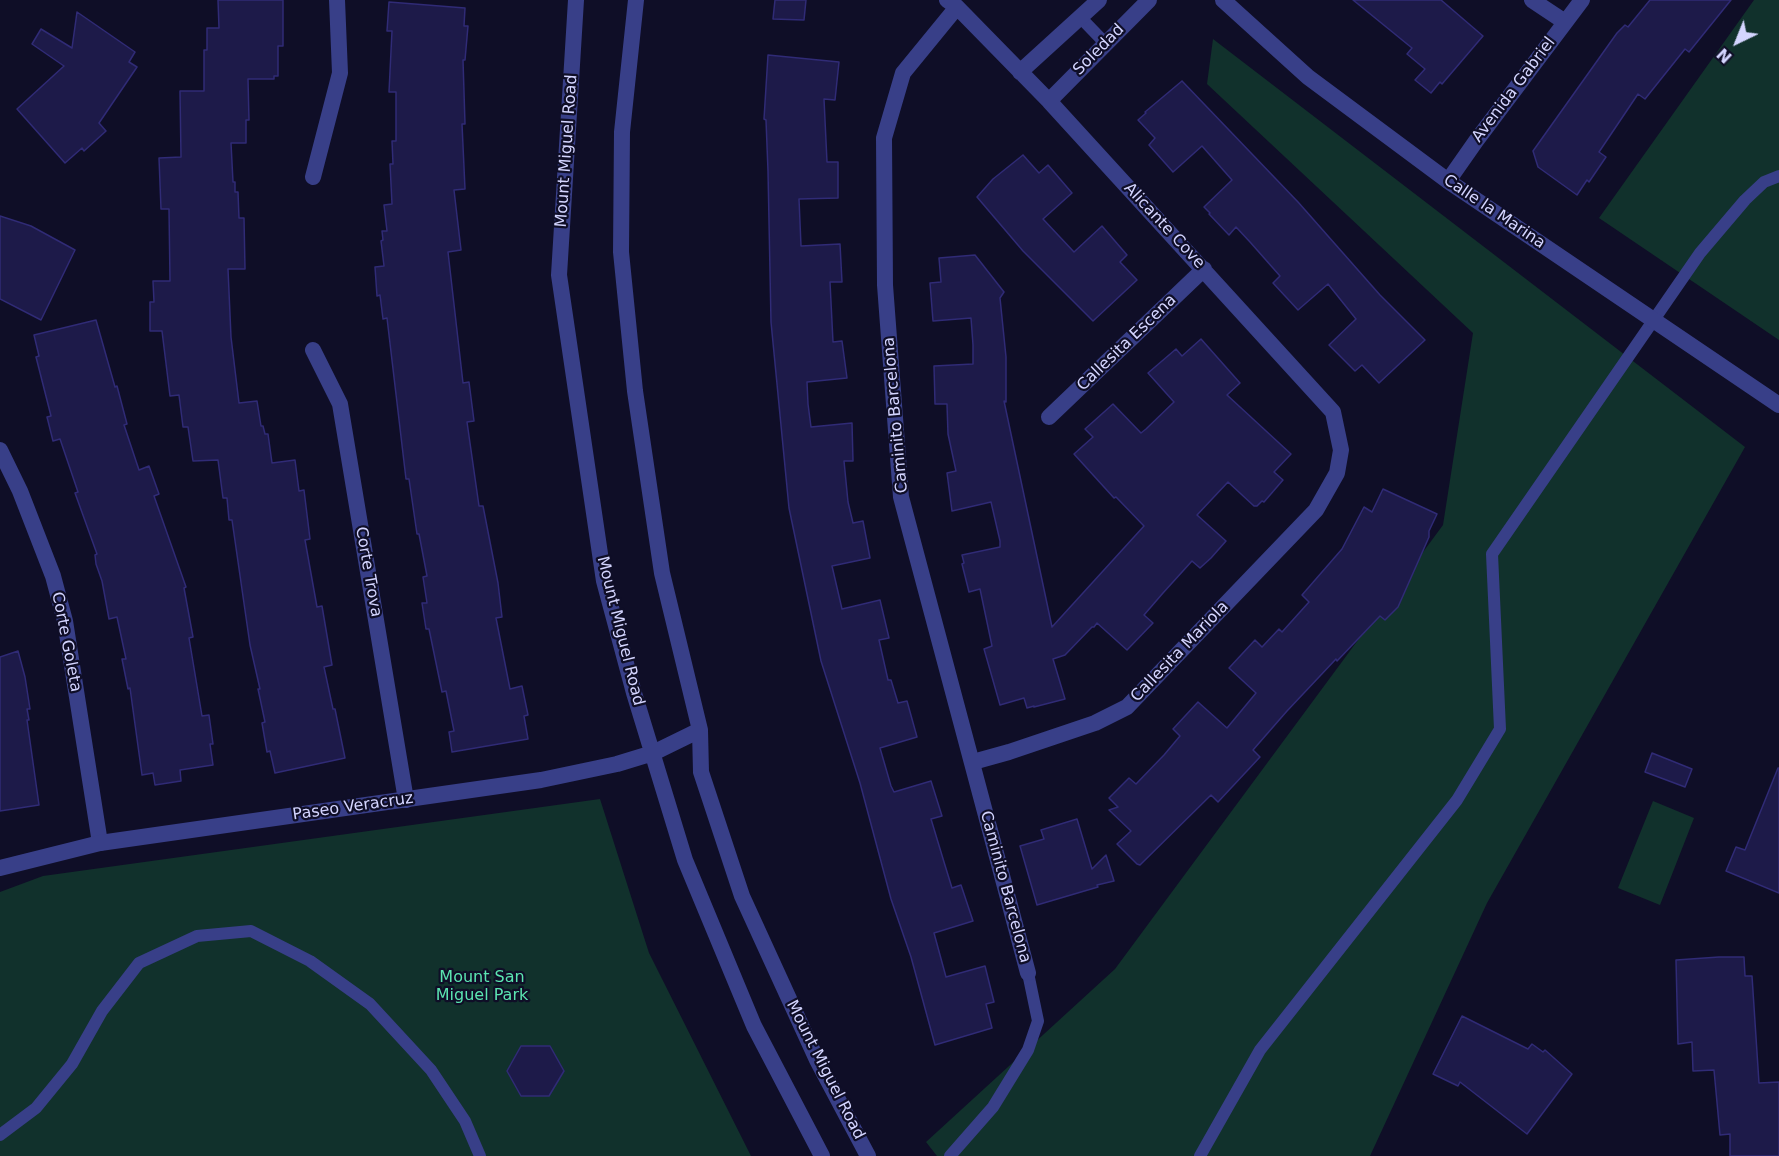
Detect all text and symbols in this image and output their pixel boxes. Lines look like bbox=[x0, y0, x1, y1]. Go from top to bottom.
north arrow bbox=[1707, 12, 1767, 72]
street label: Soledad bbox=[1069, 20, 1129, 80]
street label: Avenida Gabriel bbox=[1468, 34, 1560, 146]
text: N bbox=[1713, 44, 1736, 67]
street label: Mount Miguel Road bbox=[552, 74, 582, 228]
street label: Calle la Marina bbox=[1439, 171, 1549, 253]
street label: Alicante Cove bbox=[1119, 179, 1209, 273]
street label: Callesita Escena bbox=[1073, 291, 1181, 395]
street label: Caminito Barcelona bbox=[880, 336, 912, 494]
street label: Corte Trova bbox=[351, 525, 385, 619]
street label: Mount Miguel Road bbox=[592, 554, 648, 708]
street label: Corte Goleta bbox=[47, 590, 85, 694]
street label: Callesita Mariola bbox=[1127, 598, 1233, 706]
street label: Paseo Veracruz bbox=[291, 789, 415, 825]
street label: Caminito Barcelona bbox=[975, 809, 1035, 965]
park label: Mount San Miguel Park bbox=[436, 968, 528, 1006]
street label: Mount Miguel Road bbox=[782, 997, 868, 1143]

